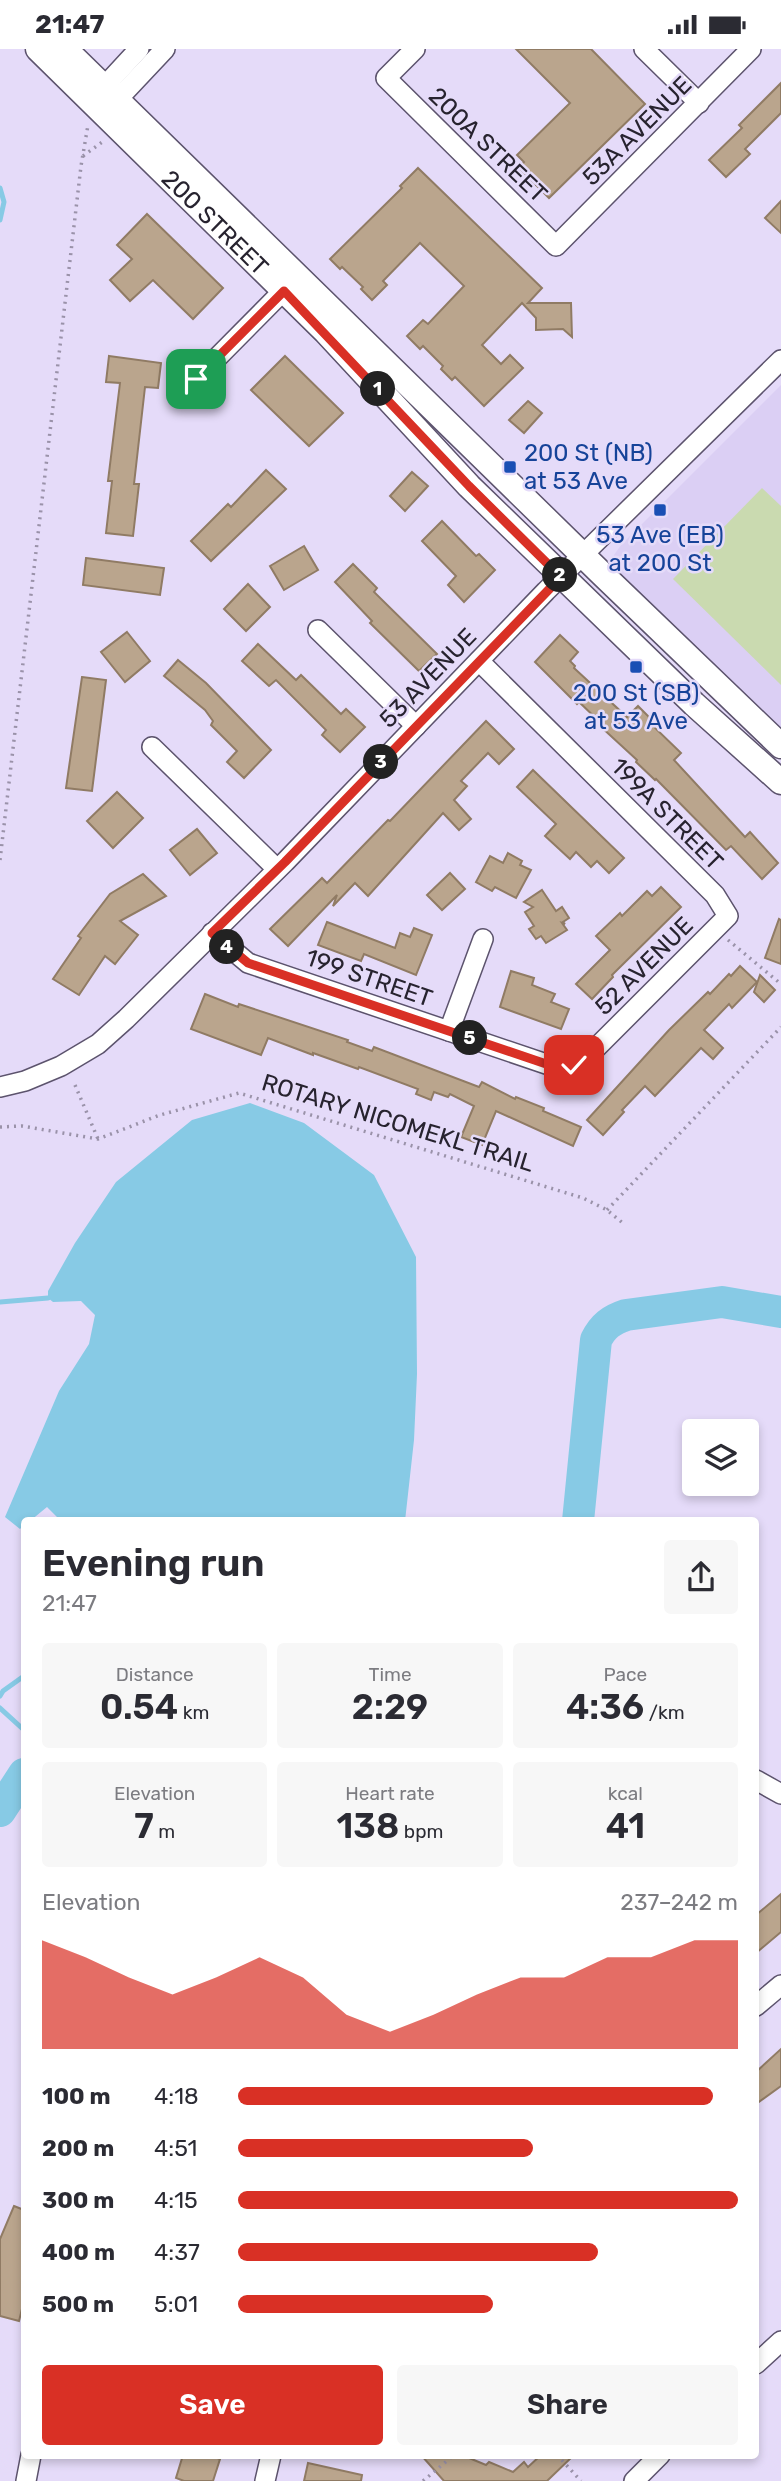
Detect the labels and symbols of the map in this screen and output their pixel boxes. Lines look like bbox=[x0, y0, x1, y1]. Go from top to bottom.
street label: 53A AVENUE bbox=[577, 71, 697, 191]
street label: 200A STREET bbox=[423, 82, 553, 208]
street label: 200 STREET bbox=[156, 165, 274, 281]
pin bbox=[166, 349, 226, 409]
pin: 1 bbox=[360, 371, 396, 407]
place label: 200 St (NB) at 53 Ave bbox=[524, 439, 653, 495]
marker: 200 St (NB) at 53 Ave bbox=[502, 459, 518, 475]
marker: 53 Ave (EB) at 200 St bbox=[652, 502, 668, 518]
place label: 53 Ave (EB) at 200 St bbox=[596, 521, 724, 577]
pin: 2 bbox=[542, 557, 578, 593]
street label: 53 AVENUE bbox=[374, 623, 482, 733]
marker: 200 St (SB) at 53 Ave bbox=[628, 659, 644, 675]
place label: 200 St (SB) at 53 Ave bbox=[573, 679, 699, 735]
pin: 3 bbox=[364, 745, 398, 779]
street label: 199A STREET bbox=[605, 752, 729, 876]
street label: 52 AVENUE bbox=[589, 911, 699, 1021]
pin: 4 bbox=[210, 929, 244, 965]
street label: 199 STREET bbox=[302, 943, 436, 1013]
pin: 5 bbox=[452, 1021, 488, 1055]
pin bbox=[544, 1035, 604, 1095]
street label: ROTARY NICOMEKL TRAIL bbox=[259, 1068, 538, 1178]

